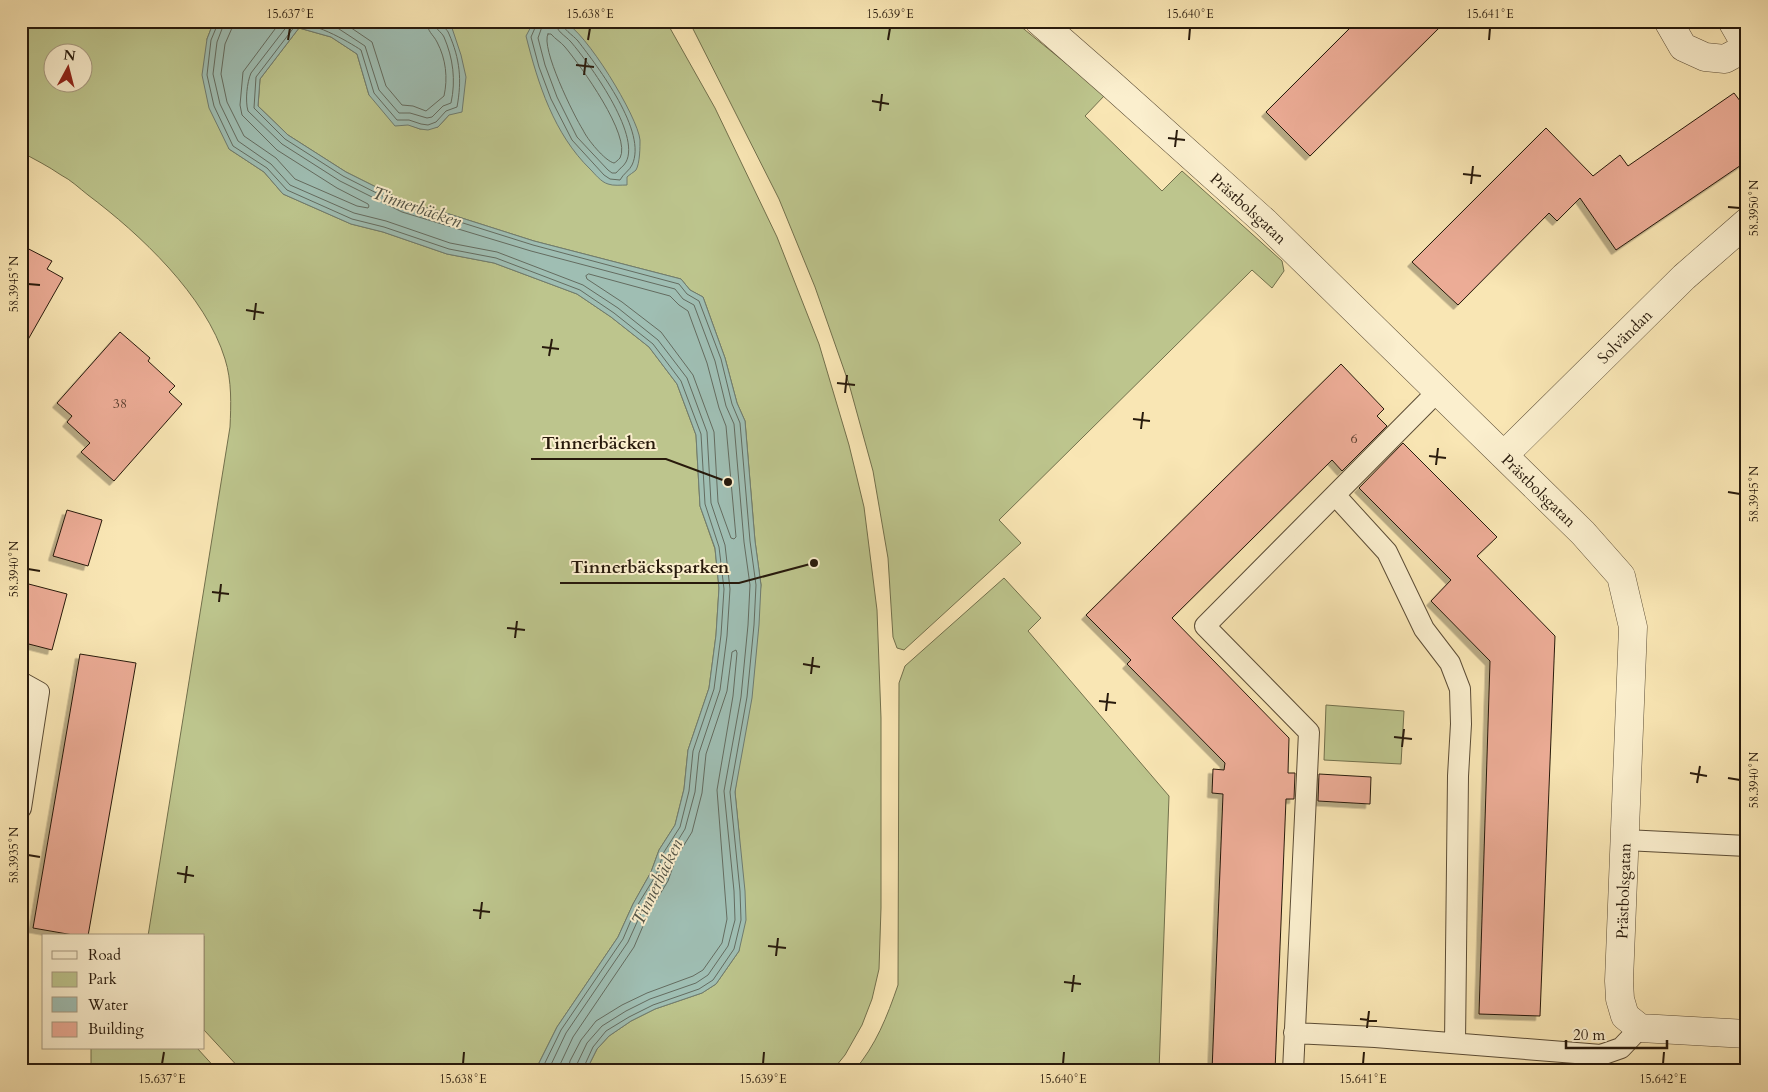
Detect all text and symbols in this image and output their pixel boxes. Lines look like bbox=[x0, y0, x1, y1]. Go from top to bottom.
text: 15.637°E bbox=[266, 6, 314, 22]
text: 15.638°E bbox=[566, 6, 614, 22]
text: 15.639°E bbox=[866, 6, 914, 22]
text: 15.640°E bbox=[1166, 6, 1214, 22]
text: 15.641°E bbox=[1466, 6, 1514, 22]
north arrow bbox=[42, 42, 92, 92]
text: N bbox=[62, 45, 77, 66]
street label: Prästbolsgatan bbox=[1205, 168, 1291, 249]
text: 58.3950°N bbox=[1746, 179, 1762, 236]
water label: Tinnerbäcken bbox=[369, 180, 465, 235]
text: 58.3945°N bbox=[6, 255, 22, 312]
street label: Solvändan bbox=[1592, 305, 1657, 369]
house number: 38 bbox=[113, 394, 127, 413]
callout: Tinnerbäcken bbox=[531, 426, 666, 459]
house number: 6 bbox=[1350, 429, 1358, 448]
text: Tinnerbäcken bbox=[542, 431, 657, 456]
street label: Prästbolsgatan bbox=[1496, 449, 1581, 532]
text: 58.3945°N bbox=[1746, 465, 1762, 522]
text: 58.3940°N bbox=[6, 540, 22, 597]
callout: Tinnerbäcksparken bbox=[560, 550, 739, 583]
text: Tinnerbäcksparken bbox=[571, 555, 730, 580]
text: 58.3940°N bbox=[1746, 751, 1762, 808]
text: 58.3935°N bbox=[6, 826, 22, 883]
water label: Tinnerbäcken bbox=[626, 835, 689, 930]
street label: Prästbolsgatan bbox=[1611, 843, 1637, 940]
legend bbox=[42, 934, 205, 1050]
text: Road bbox=[88, 945, 121, 965]
text: Park bbox=[88, 969, 117, 989]
text: Water bbox=[87, 995, 129, 1015]
scale bar bbox=[1566, 1017, 1667, 1049]
text: Building bbox=[88, 1019, 144, 1039]
text: 20 m bbox=[1573, 1025, 1605, 1045]
text: 15.637°E bbox=[138, 1071, 186, 1087]
text: 15.638°E bbox=[439, 1071, 487, 1087]
text: 15.639°E bbox=[739, 1071, 787, 1087]
text: 15.640°E bbox=[1039, 1071, 1087, 1087]
text: 15.641°E bbox=[1339, 1071, 1387, 1087]
text: 15.642°E bbox=[1639, 1071, 1687, 1087]

